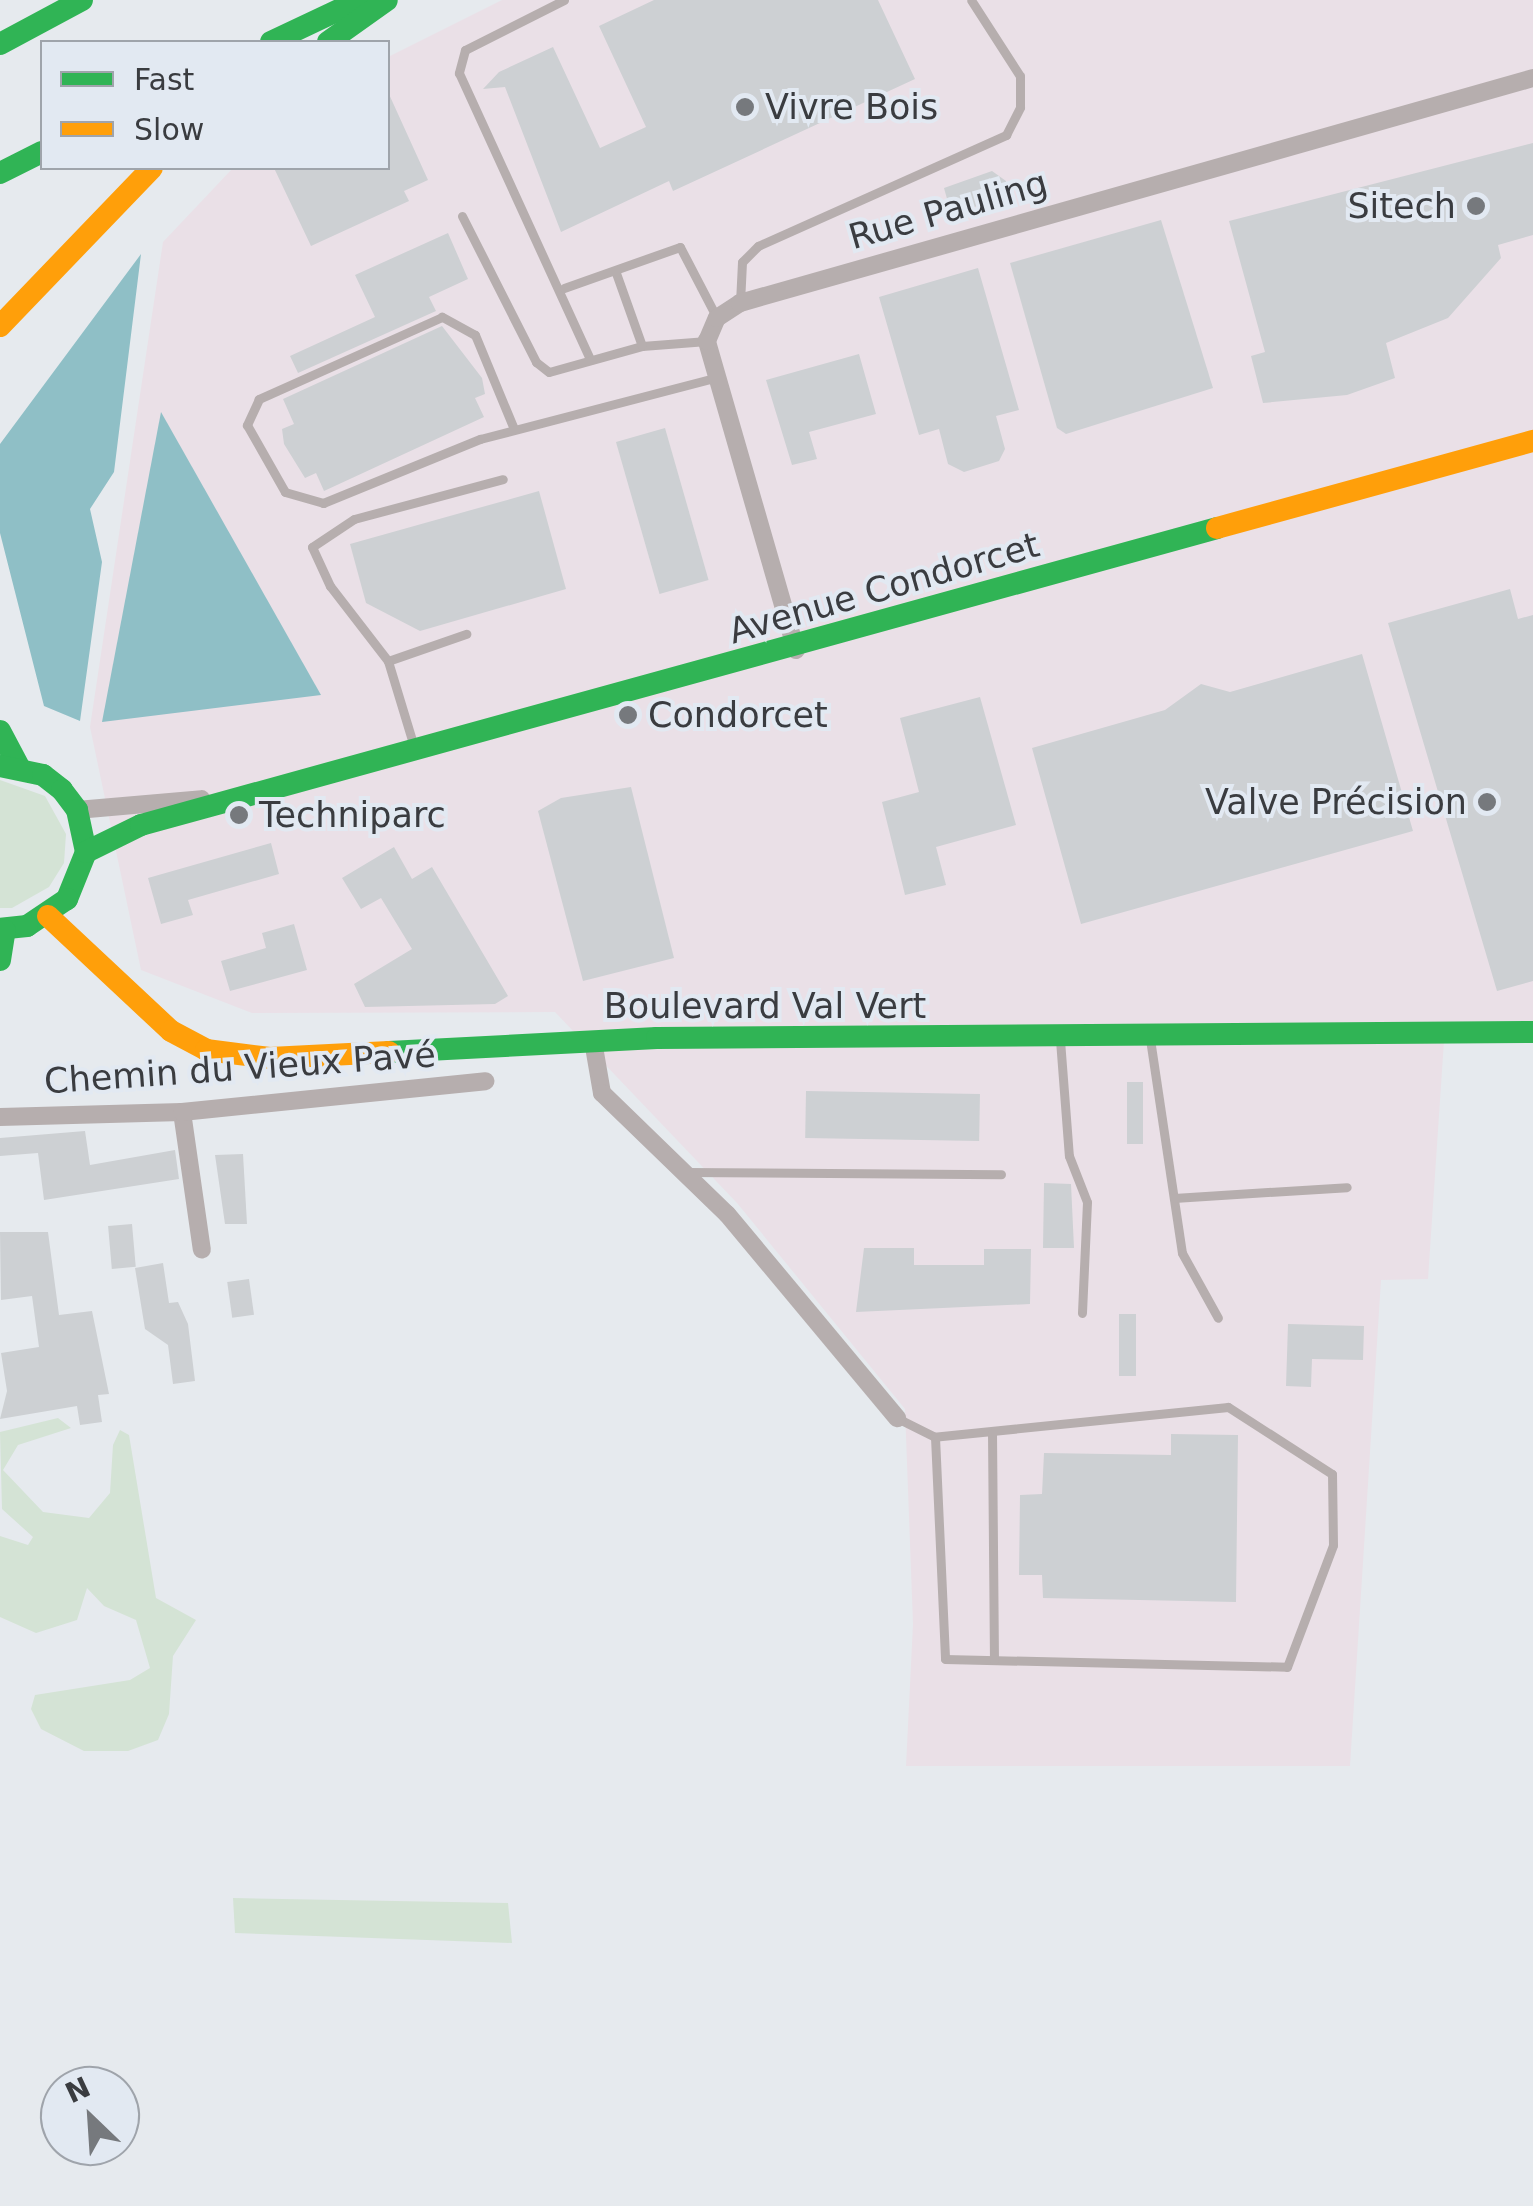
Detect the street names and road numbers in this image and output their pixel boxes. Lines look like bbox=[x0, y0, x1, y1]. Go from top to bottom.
street label: Rue Pauling bbox=[844, 162, 1052, 258]
street label: Avenue Condorcet bbox=[724, 524, 1044, 652]
street label: Boulevard Val Vert bbox=[604, 985, 926, 1027]
street label: Chemin du Vieux Pavé bbox=[43, 1033, 437, 1103]

